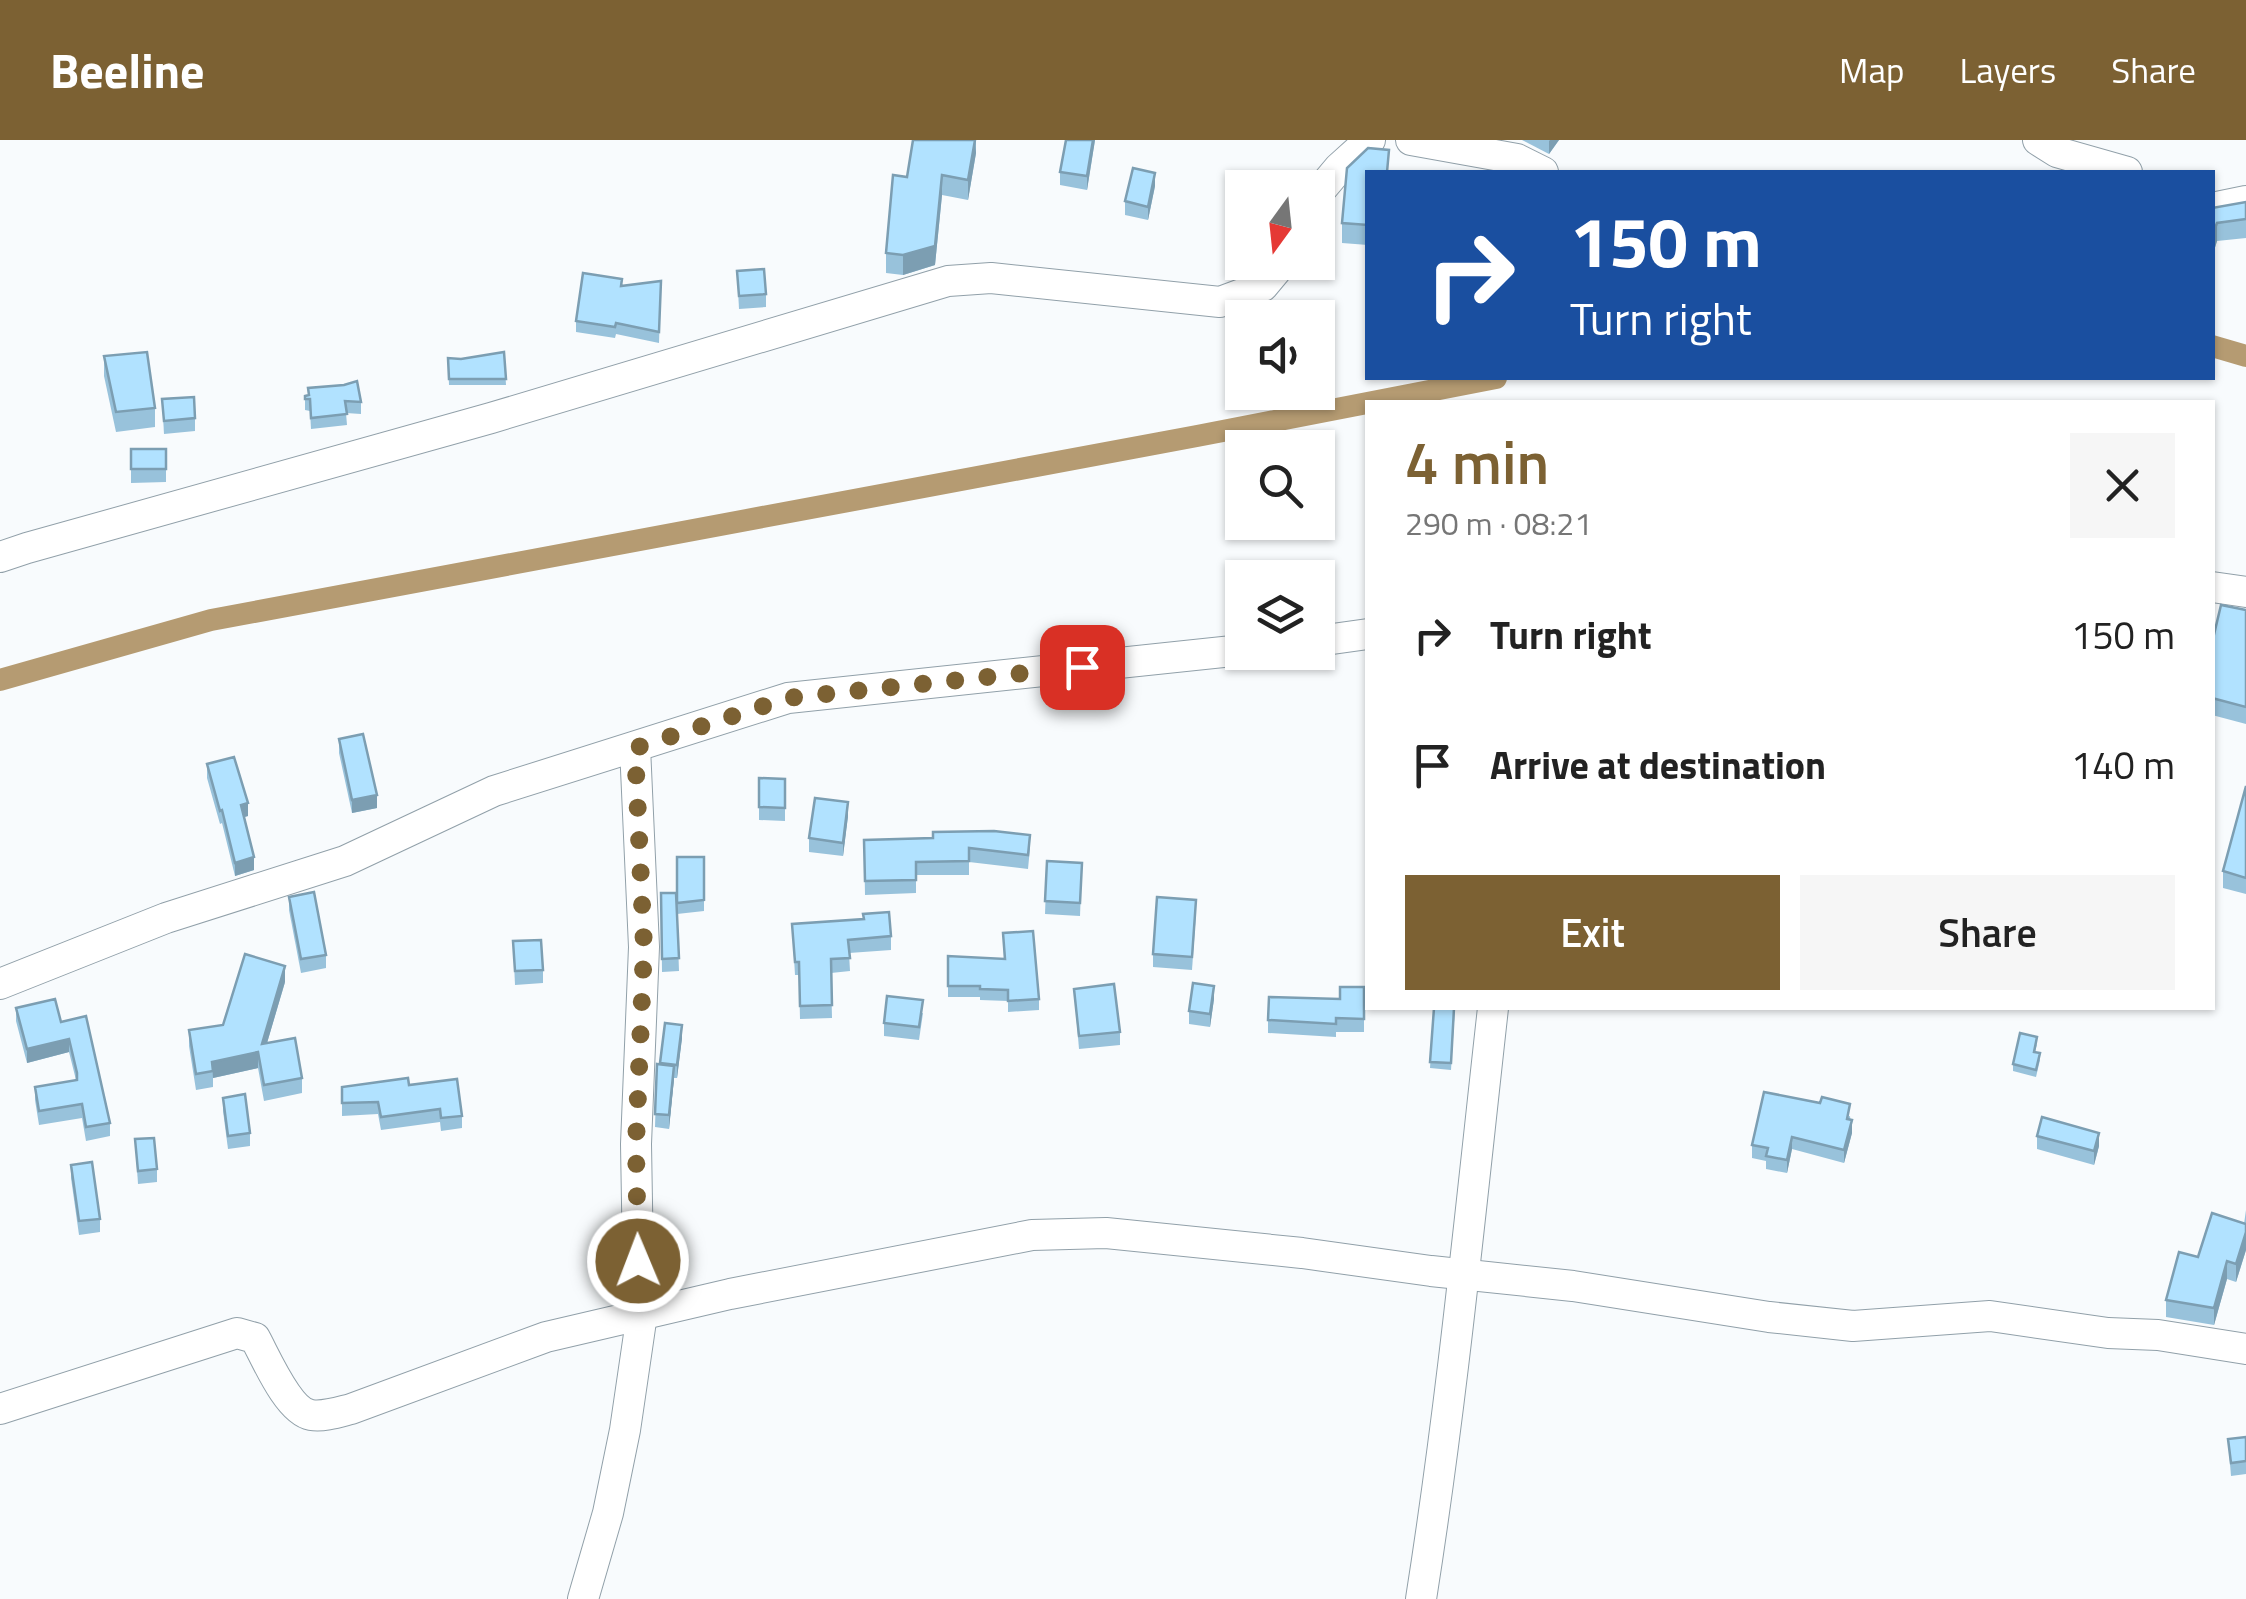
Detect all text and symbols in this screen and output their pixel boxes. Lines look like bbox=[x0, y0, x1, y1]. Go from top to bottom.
text: Beeline bbox=[50, 34, 205, 107]
text: Map bbox=[1839, 43, 1904, 97]
text: Layers bbox=[1959, 43, 2056, 97]
text: Share bbox=[2111, 43, 2196, 97]
north arrow bbox=[1225, 170, 1335, 280]
map controls bbox=[1225, 170, 1335, 670]
text: 150 m bbox=[1570, 188, 1762, 294]
icon: right bbox=[1405, 210, 1535, 340]
text: Turn right bbox=[1570, 284, 1752, 352]
button: sound bbox=[1225, 300, 1335, 410]
text: 4 min bbox=[1405, 416, 1549, 507]
button: search bbox=[1225, 430, 1335, 540]
button: close bbox=[2070, 433, 2175, 538]
text: 290 m · 08:21 bbox=[1405, 499, 1592, 547]
button: layers bbox=[1225, 560, 1335, 670]
text: Turn right bbox=[1490, 606, 1652, 664]
text: 150 m bbox=[2071, 606, 2175, 664]
icon: right bbox=[1405, 608, 1460, 663]
pin bbox=[1040, 625, 1125, 710]
icon: arrive bbox=[1055, 640, 1110, 695]
text: Arrive at destination bbox=[1490, 736, 1826, 794]
text: 140 m bbox=[2071, 736, 2175, 794]
icon: arrive bbox=[1405, 738, 1460, 793]
button: Exit bbox=[1405, 875, 1780, 990]
button: Share bbox=[1800, 875, 2175, 990]
position arrow bbox=[586, 1209, 690, 1313]

